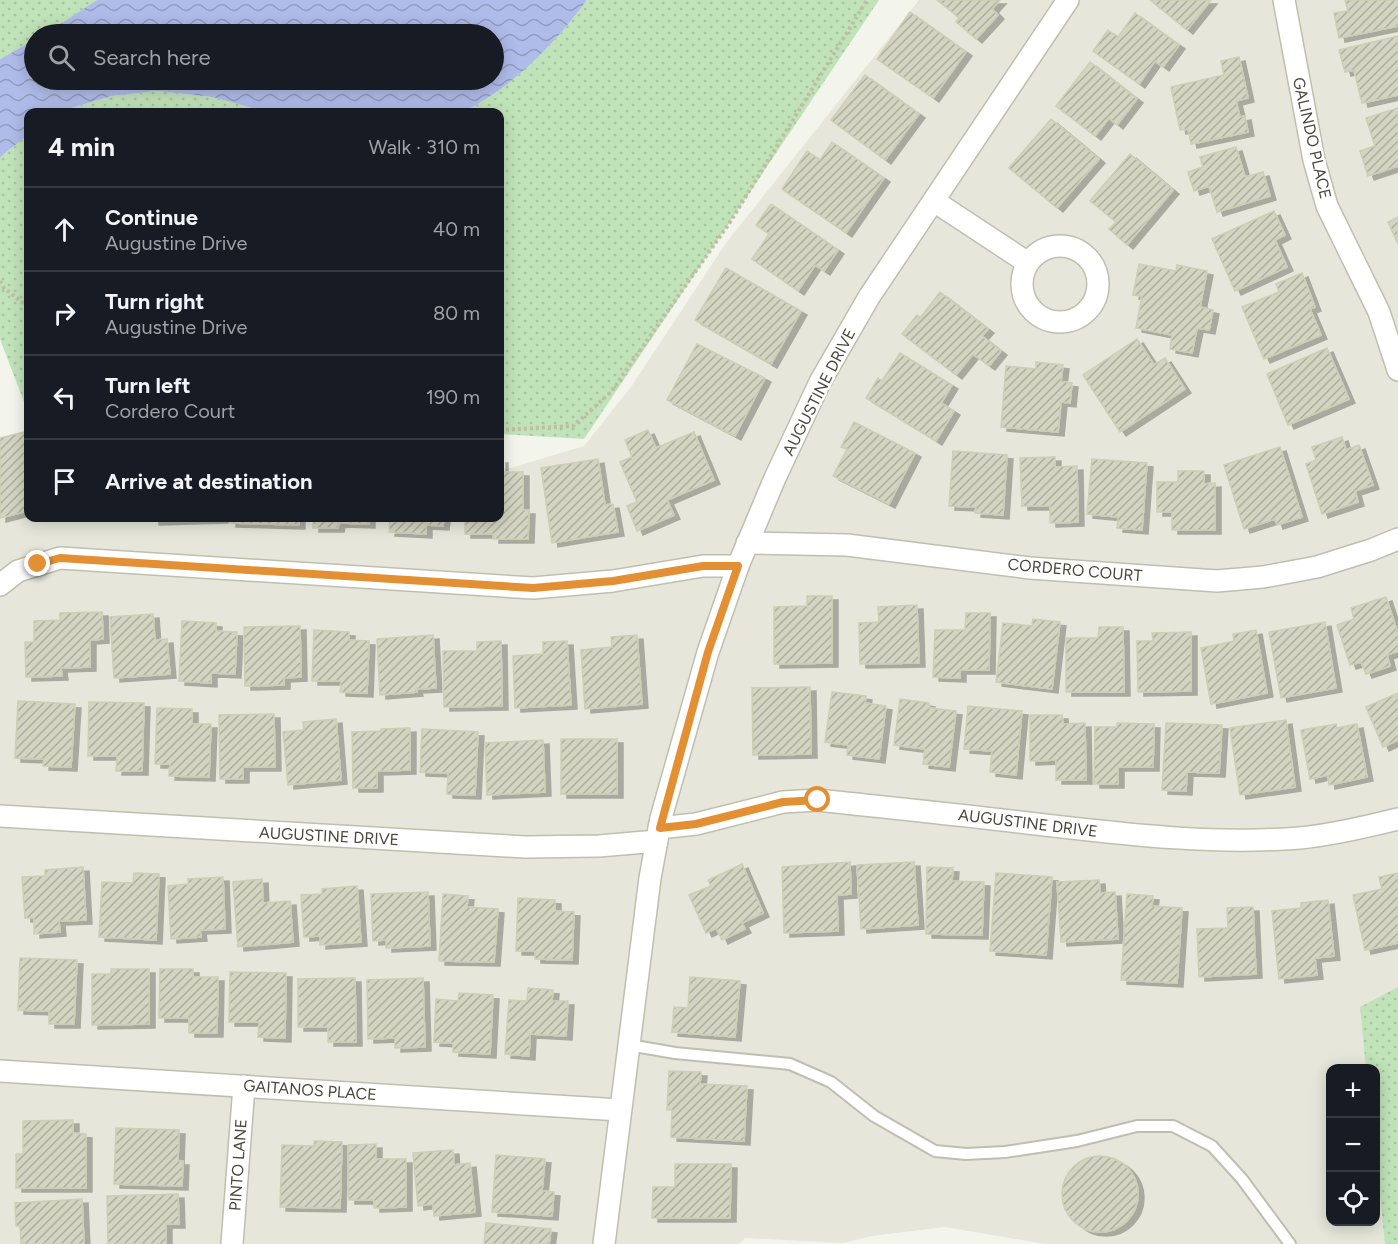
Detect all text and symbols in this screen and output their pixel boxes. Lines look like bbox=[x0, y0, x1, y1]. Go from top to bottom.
search box bbox=[24, 24, 504, 90]
icon: search bbox=[45, 41, 78, 74]
text: Search here bbox=[93, 44, 211, 71]
street label: GALINDO PLACE bbox=[1289, 75, 1335, 201]
text: 4 min bbox=[48, 131, 115, 163]
text: Walk · 310 m bbox=[368, 135, 480, 159]
text: Continue bbox=[105, 204, 198, 231]
icon: ahead bbox=[48, 213, 81, 246]
text: 40 m bbox=[433, 217, 480, 241]
text: Augustine Drive bbox=[105, 231, 247, 255]
text: Turn right bbox=[105, 288, 204, 315]
icon: right bbox=[48, 297, 81, 330]
text: 80 m bbox=[433, 301, 480, 325]
text: Augustine Drive bbox=[105, 315, 247, 339]
street label: AUGUSTINE DRIVE bbox=[779, 325, 859, 459]
text: Turn left bbox=[105, 372, 191, 399]
icon: left bbox=[48, 381, 81, 414]
text: 190 m bbox=[426, 385, 480, 409]
text: Cordero Court bbox=[105, 399, 235, 423]
icon: arrive bbox=[48, 465, 81, 498]
text: Arrive at destination bbox=[105, 468, 313, 495]
route end bbox=[24, 550, 50, 576]
street label: CORDERO COURT bbox=[1007, 555, 1143, 585]
route start bbox=[804, 786, 830, 812]
street label: AUGUSTINE DRIVE bbox=[957, 805, 1099, 841]
street label: AUGUSTINE DRIVE bbox=[258, 823, 400, 849]
map controls bbox=[1326, 1064, 1380, 1226]
button: + bbox=[1326, 1064, 1380, 1118]
street label: GAITANOS PLACE bbox=[243, 1076, 377, 1104]
street label: PINTO LANE bbox=[225, 1118, 251, 1212]
button: − bbox=[1326, 1118, 1380, 1172]
button: locate bbox=[1326, 1172, 1380, 1226]

